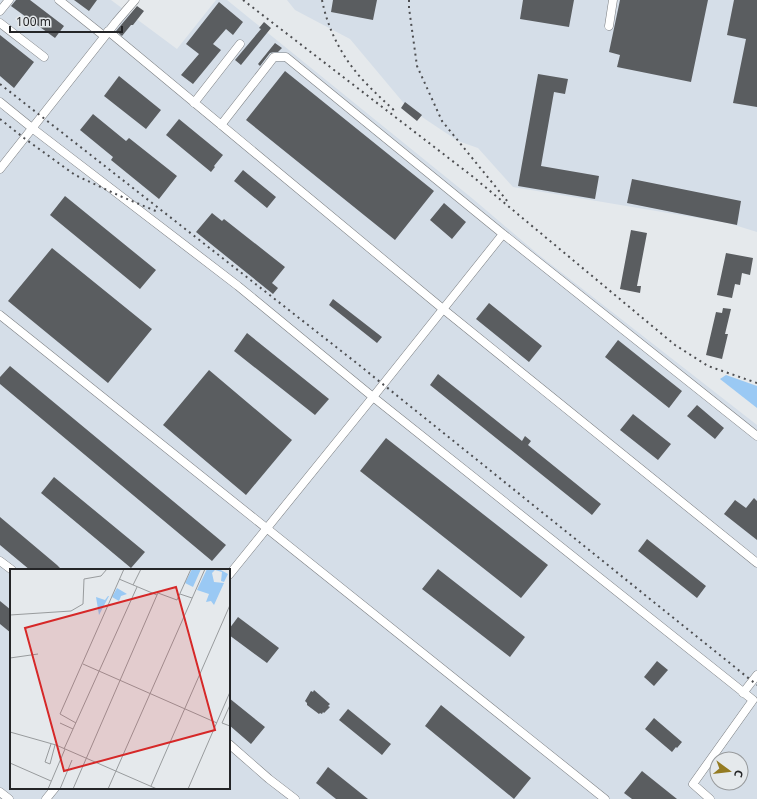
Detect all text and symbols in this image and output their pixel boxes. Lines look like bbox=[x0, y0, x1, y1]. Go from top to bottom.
scale bar bbox=[10, 8, 122, 34]
text: 100 m bbox=[16, 13, 51, 30]
inset map bbox=[10, 569, 230, 789]
north arrow bbox=[709, 751, 749, 791]
text: С bbox=[731, 768, 747, 779]

